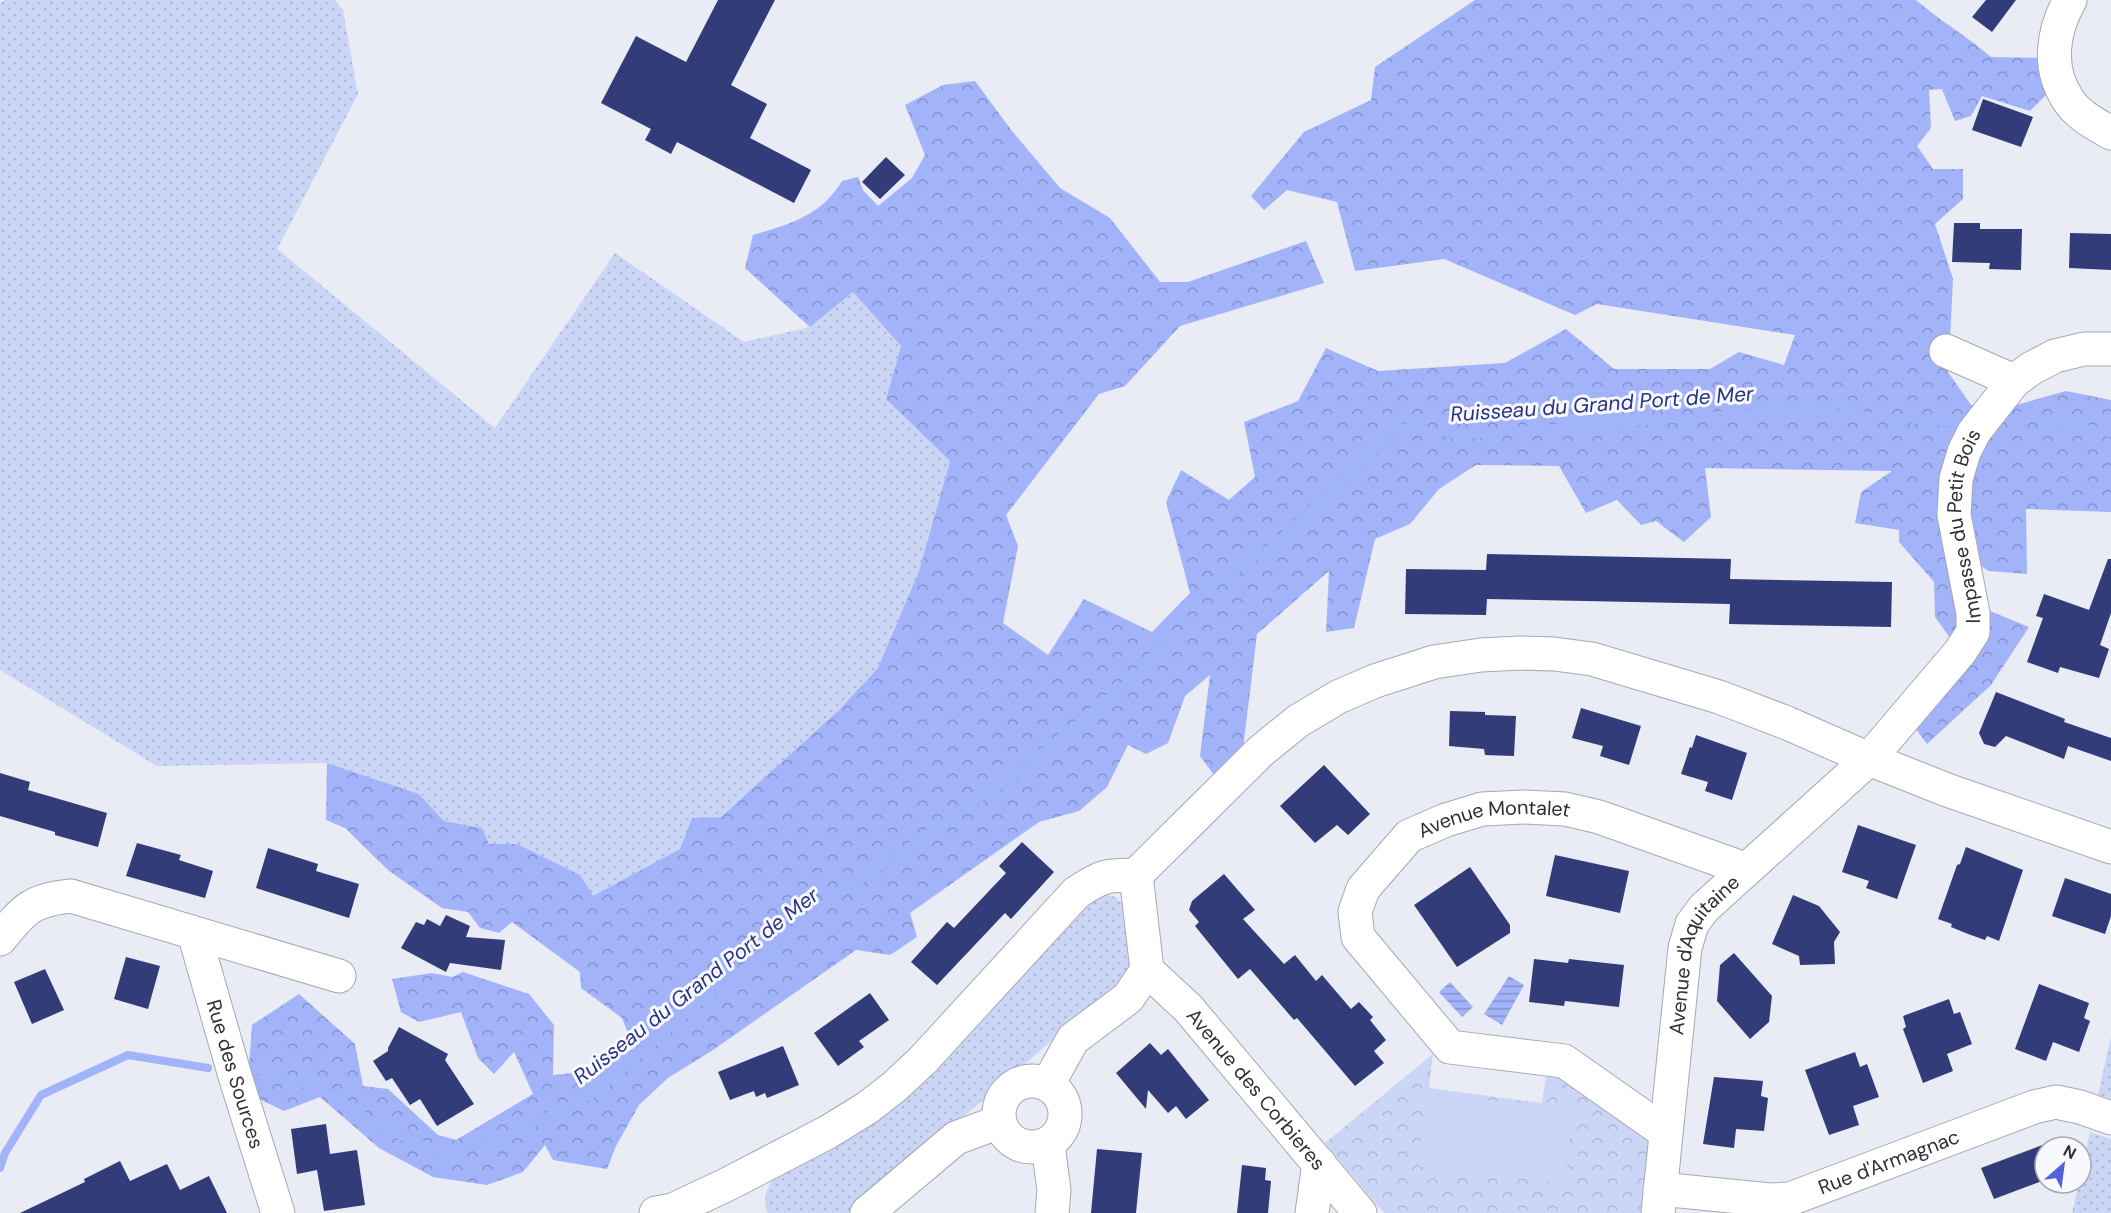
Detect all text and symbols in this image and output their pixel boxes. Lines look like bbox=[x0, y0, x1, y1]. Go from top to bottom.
water label: Ruisseau du Grand Port de Mer bbox=[1449, 379, 1756, 429]
street label: Impasse du Petit Bois bbox=[1941, 424, 1987, 623]
street label: Avenue Montalet bbox=[1414, 794, 1573, 844]
street label: Avenue d'Aquitaine bbox=[1663, 869, 1745, 1036]
water label: Ruisseau du Grand Port de Mer bbox=[568, 881, 825, 1091]
street label: Rue des Sources bbox=[201, 997, 270, 1152]
street label: Avenue des Corbieres bbox=[1181, 1003, 1332, 1176]
street label: Rue d'Armagnac bbox=[1814, 1123, 1963, 1200]
north arrow bbox=[2033, 1135, 2093, 1195]
text: N bbox=[2060, 1140, 2080, 1164]

